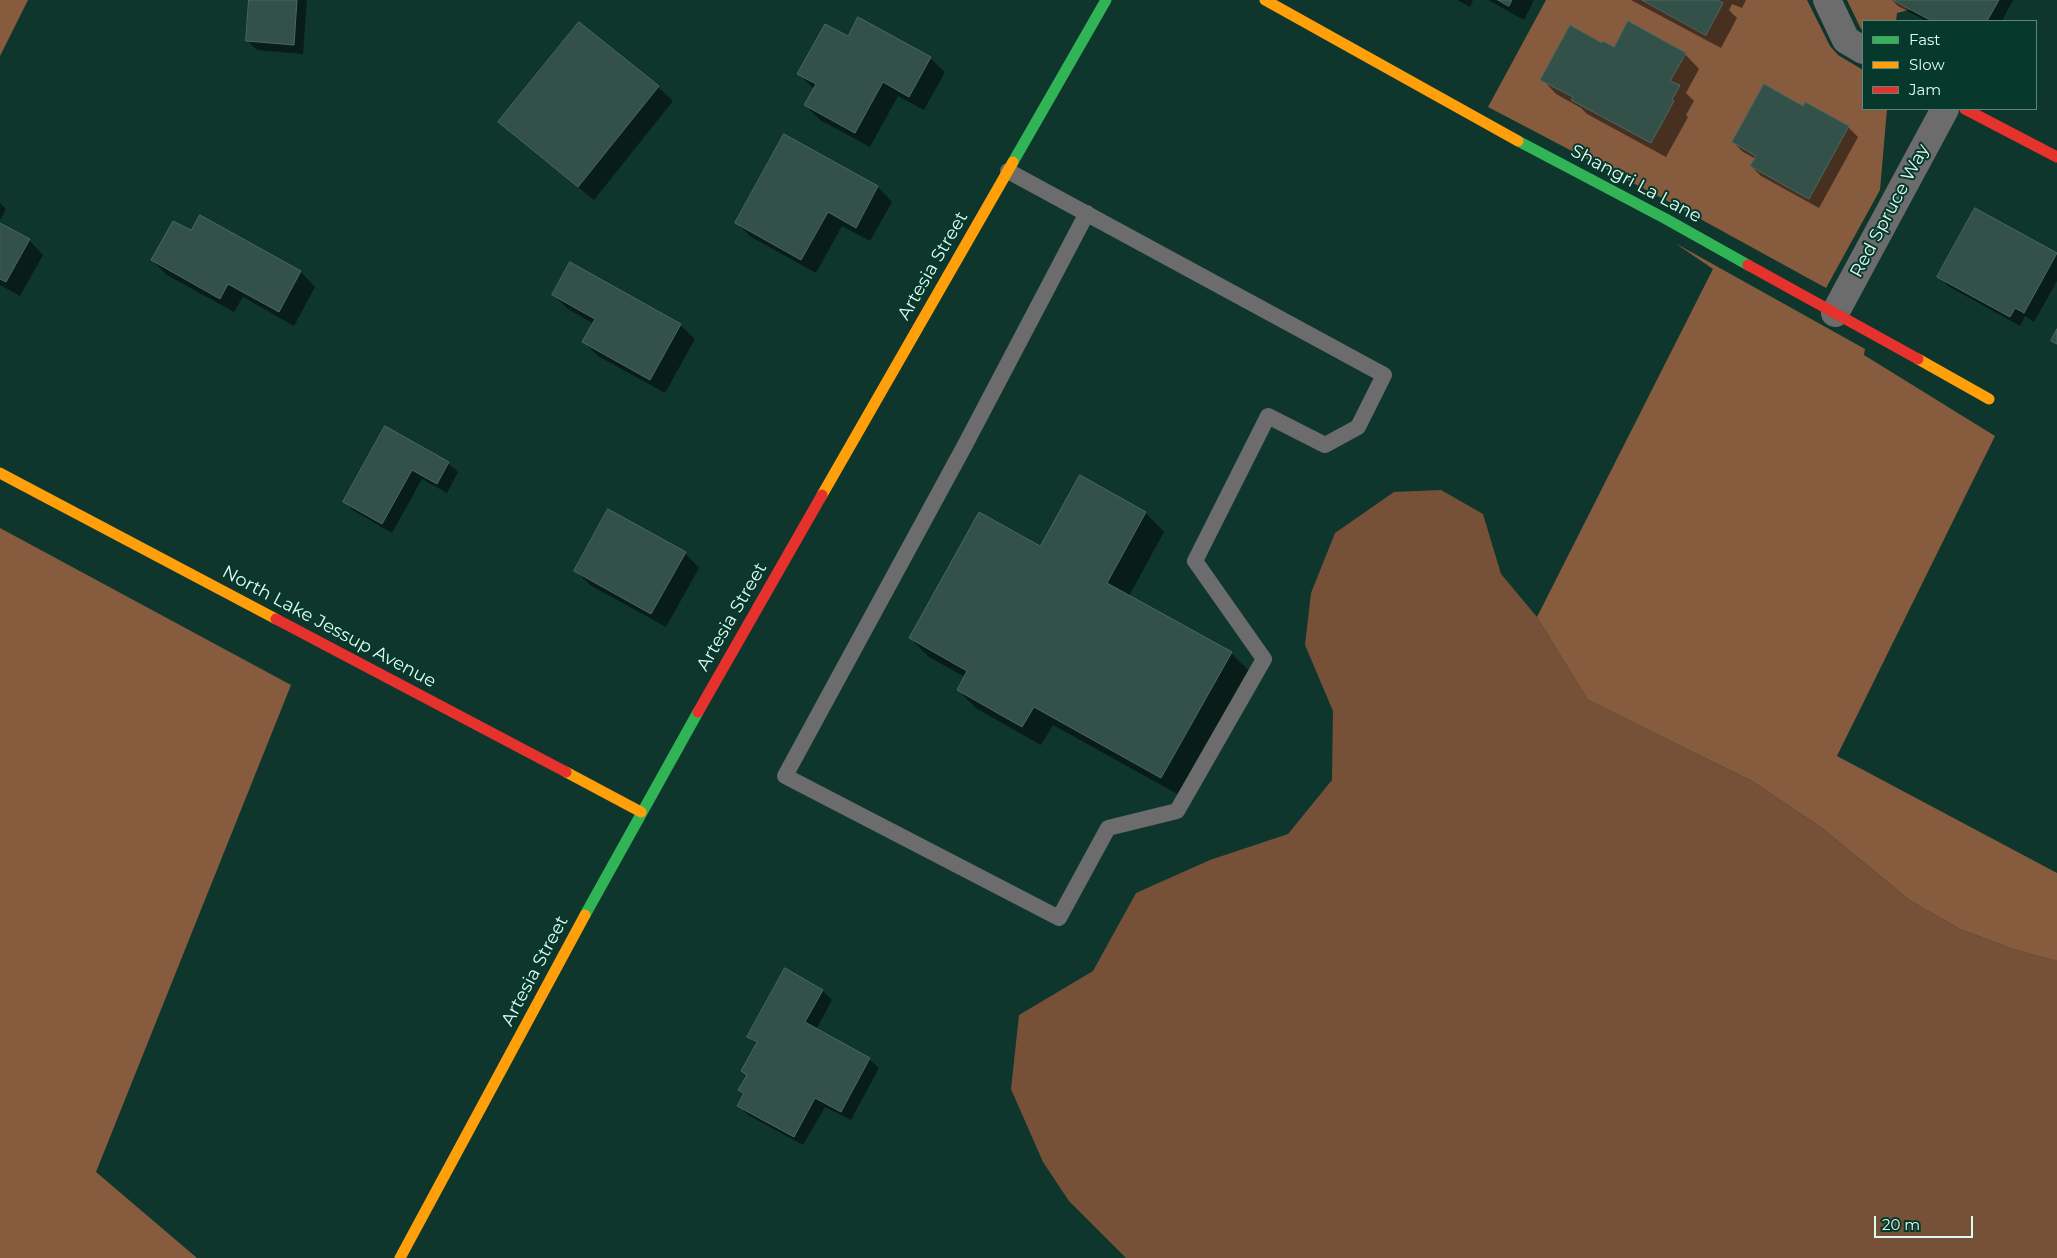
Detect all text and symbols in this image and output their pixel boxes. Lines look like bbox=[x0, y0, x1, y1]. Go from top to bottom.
legend bbox=[1862, 20, 2037, 110]
text: Fast bbox=[1909, 30, 1940, 49]
text: Slow bbox=[1909, 55, 1945, 74]
text: Jam bbox=[1909, 80, 1941, 99]
street label: Shangri La Lane bbox=[1567, 140, 1705, 228]
street label: Red Spruce Way bbox=[1846, 141, 1934, 281]
street label: Artesia Street bbox=[893, 208, 973, 324]
street label: Artesia Street bbox=[692, 559, 772, 675]
street label: North Lake Jessup Avenue bbox=[218, 561, 440, 693]
street label: Artesia Street bbox=[497, 912, 573, 1030]
scale bar bbox=[1877, 1206, 1976, 1238]
text: 20 m bbox=[1882, 1215, 1920, 1234]

